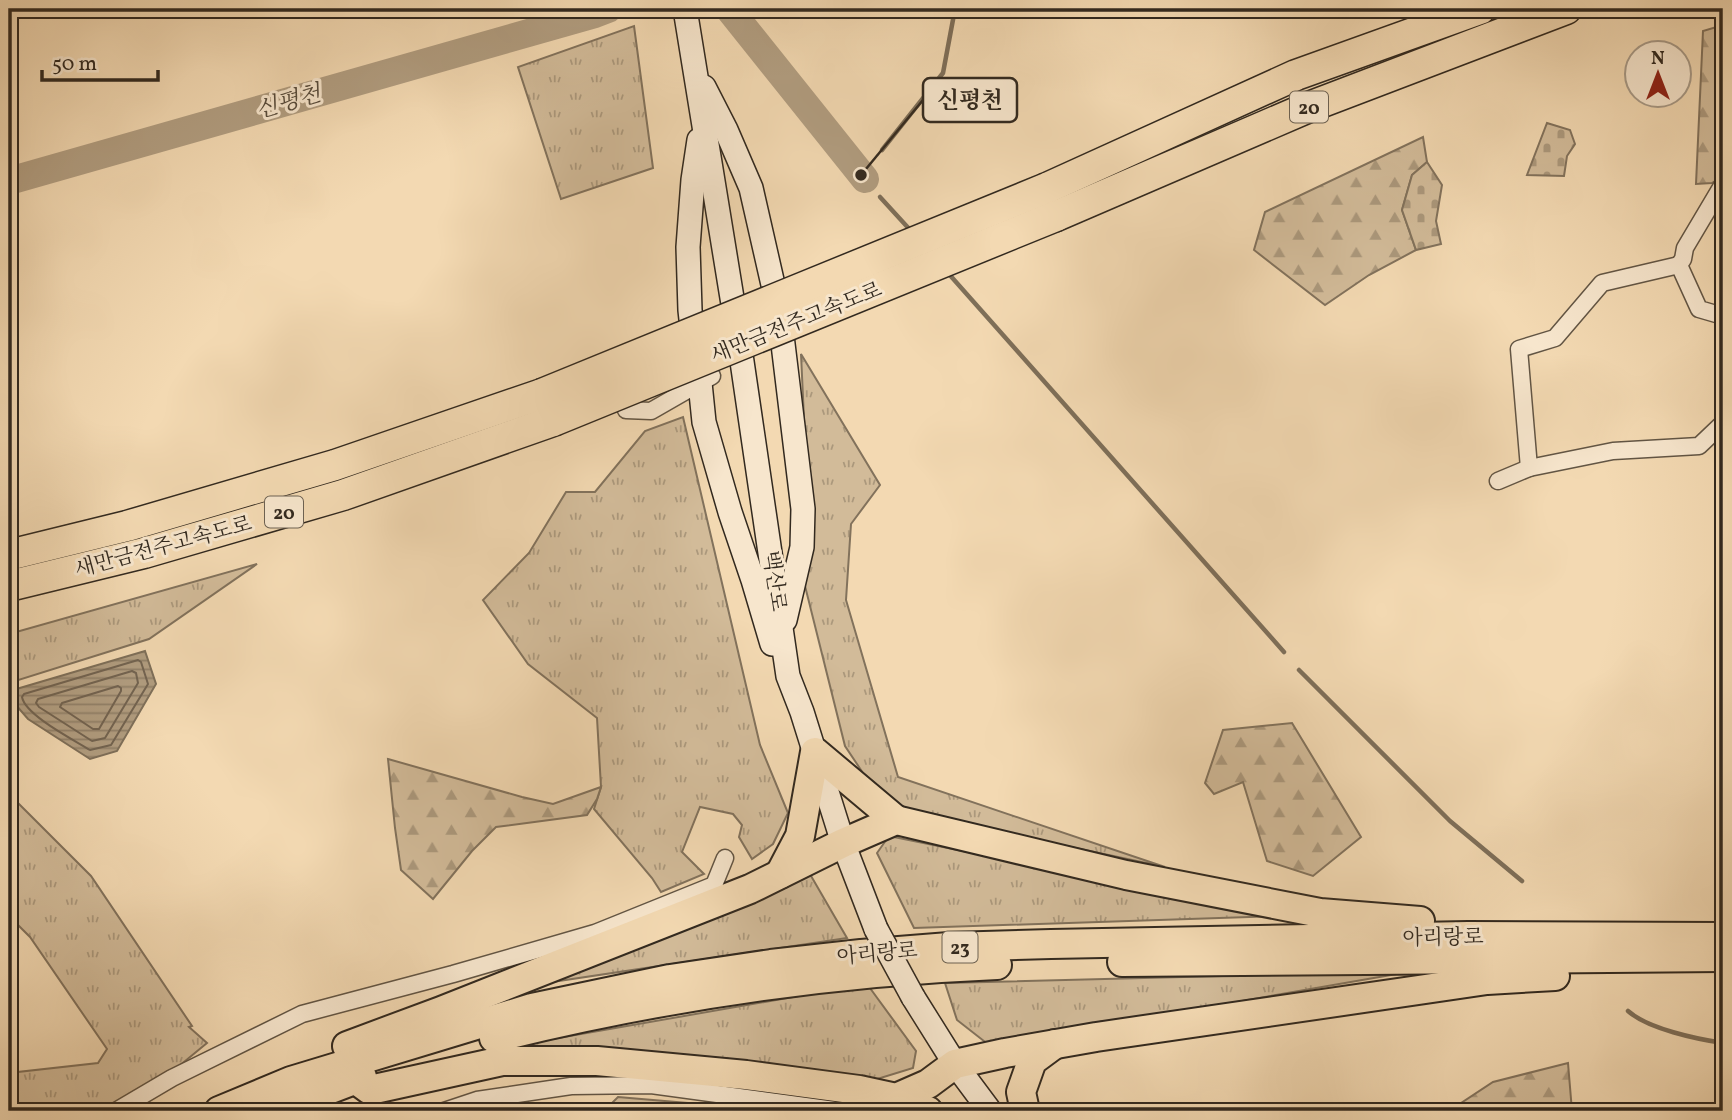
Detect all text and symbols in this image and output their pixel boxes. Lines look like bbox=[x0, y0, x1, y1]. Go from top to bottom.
scale bar bbox=[42, 38, 158, 82]
north arrow bbox=[1624, 38, 1694, 108]
text: N bbox=[1651, 46, 1665, 72]
text: 50 m bbox=[52, 50, 97, 79]
water label: 신평천 bbox=[252, 78, 327, 127]
callout: 신평천 bbox=[923, 78, 1017, 122]
text: 신평천 bbox=[937, 86, 1003, 118]
road number: 20 bbox=[1290, 92, 1328, 122]
street label: 새만금전주고속도로 bbox=[706, 276, 887, 371]
road number: 20 bbox=[265, 496, 303, 527]
street label: 새만금전주고속도로 bbox=[71, 510, 255, 585]
street label: 백산로 bbox=[755, 549, 792, 613]
street label: 아리랑로 bbox=[1402, 923, 1484, 954]
road number: 23 bbox=[942, 931, 978, 962]
street label: 아리랑로 bbox=[835, 937, 919, 972]

